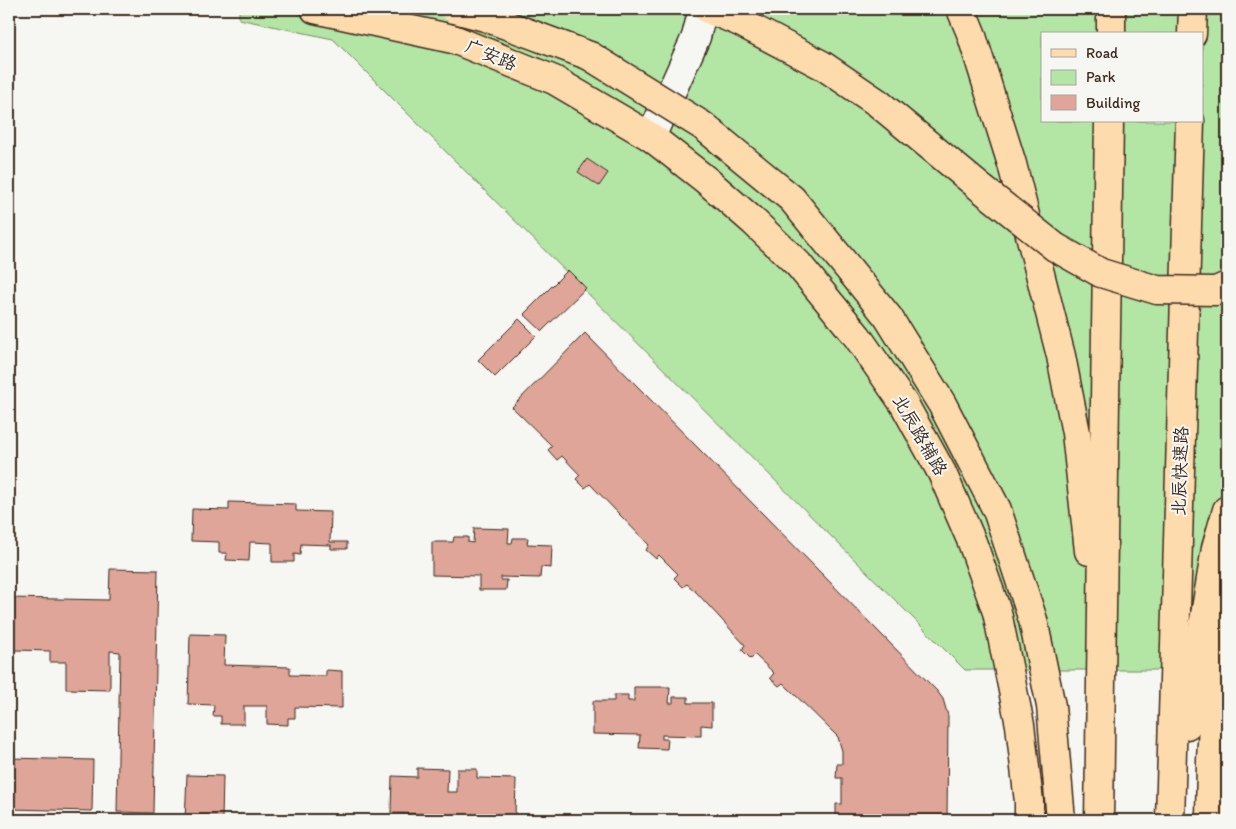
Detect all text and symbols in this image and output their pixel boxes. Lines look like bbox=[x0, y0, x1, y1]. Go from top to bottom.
legend bbox=[1041, 32, 1204, 122]
street label: 广安路 bbox=[462, 35, 520, 75]
text: Road bbox=[1086, 44, 1119, 62]
text: Park bbox=[1086, 68, 1116, 86]
text: Building bbox=[1086, 94, 1140, 112]
street label: 北辰路辅路 bbox=[888, 391, 952, 479]
street label: 北辰快速路 bbox=[1167, 426, 1193, 516]

